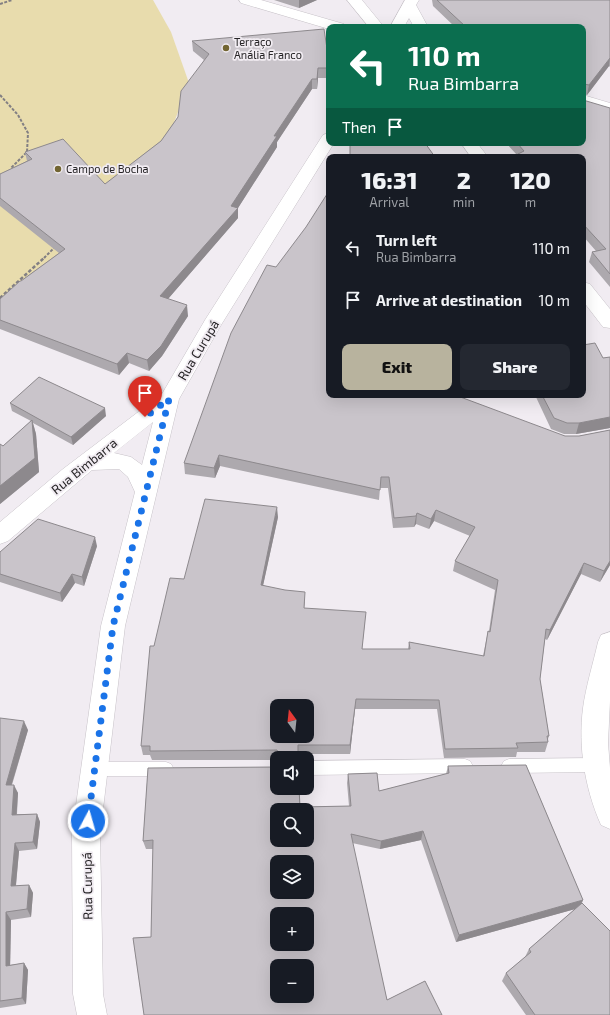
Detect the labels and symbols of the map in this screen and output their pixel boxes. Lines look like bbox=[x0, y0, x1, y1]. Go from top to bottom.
place label: Terraço Anália Franco bbox=[234, 35, 302, 61]
marker: Terraço Anália Franco bbox=[221, 43, 231, 53]
place label: Campo de Bocha bbox=[66, 162, 149, 175]
marker: Campo de Bocha bbox=[53, 164, 63, 174]
street label: Rua Curupá bbox=[174, 317, 222, 383]
pin bbox=[128, 376, 162, 417]
street label: Rua Bimbarra bbox=[48, 435, 120, 497]
north arrow bbox=[270, 699, 314, 743]
position arrow bbox=[67, 800, 109, 842]
street label: Rua Curupá bbox=[78, 852, 96, 920]

